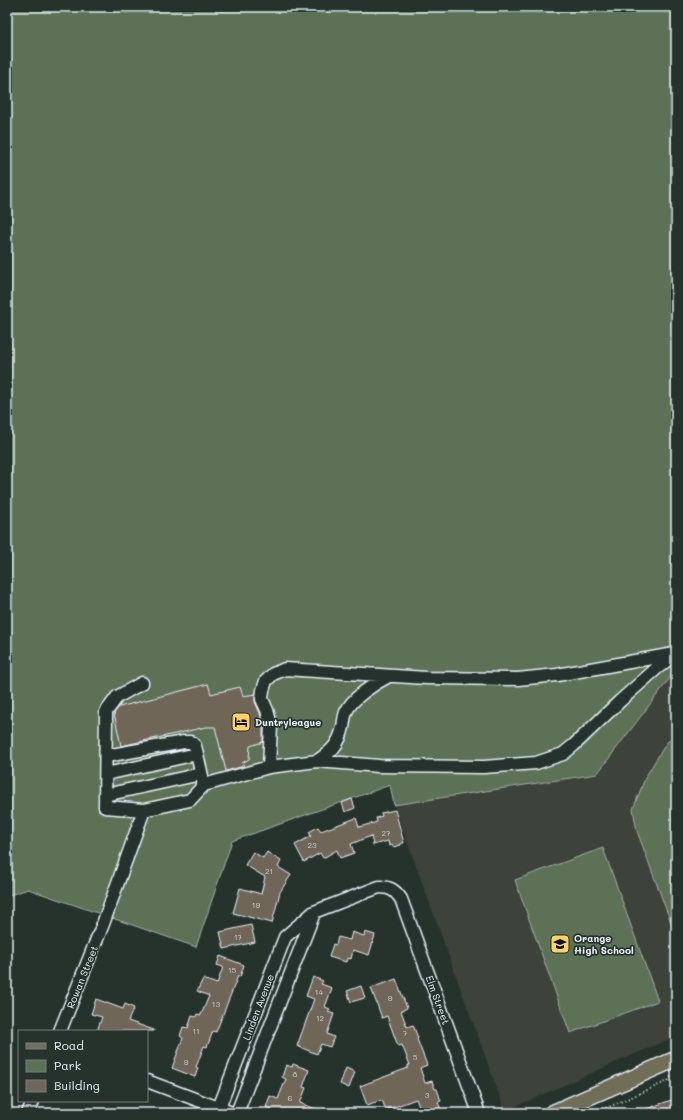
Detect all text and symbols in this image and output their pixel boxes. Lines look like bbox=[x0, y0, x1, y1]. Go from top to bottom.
hotel icon: Duntryleague bbox=[230, 711, 252, 733]
place label: Duntryleague bbox=[255, 715, 321, 729]
house number: 27 bbox=[382, 828, 391, 838]
house number: 23 bbox=[307, 840, 317, 850]
house number: 21 bbox=[265, 866, 273, 876]
house number: 19 bbox=[252, 900, 260, 910]
place label: Orange High School bbox=[574, 931, 634, 957]
house number: 17 bbox=[234, 932, 243, 942]
school or university icon: Orange High School bbox=[549, 933, 571, 955]
street label: Rowan Street bbox=[63, 943, 101, 1011]
house number: 15 bbox=[228, 965, 236, 975]
street label: Linden Avenue bbox=[239, 972, 277, 1042]
street label: Elm Street bbox=[423, 974, 453, 1026]
house number: 14 bbox=[315, 987, 323, 997]
house number: 9 bbox=[388, 993, 393, 1003]
house number: 13 bbox=[212, 999, 220, 1009]
house number: 12 bbox=[316, 1013, 324, 1023]
house number: 11 bbox=[192, 1026, 200, 1036]
house number: 7 bbox=[403, 1028, 408, 1038]
legend bbox=[18, 1030, 148, 1102]
text: Road bbox=[54, 1037, 84, 1053]
house number: 5 bbox=[413, 1052, 418, 1062]
text: Park bbox=[54, 1057, 81, 1073]
house number: 9 bbox=[184, 1057, 189, 1067]
house number: 8 bbox=[293, 1069, 298, 1079]
text: Building bbox=[54, 1077, 100, 1093]
house number: 3 bbox=[425, 1090, 430, 1100]
house number: 6 bbox=[288, 1093, 293, 1103]

